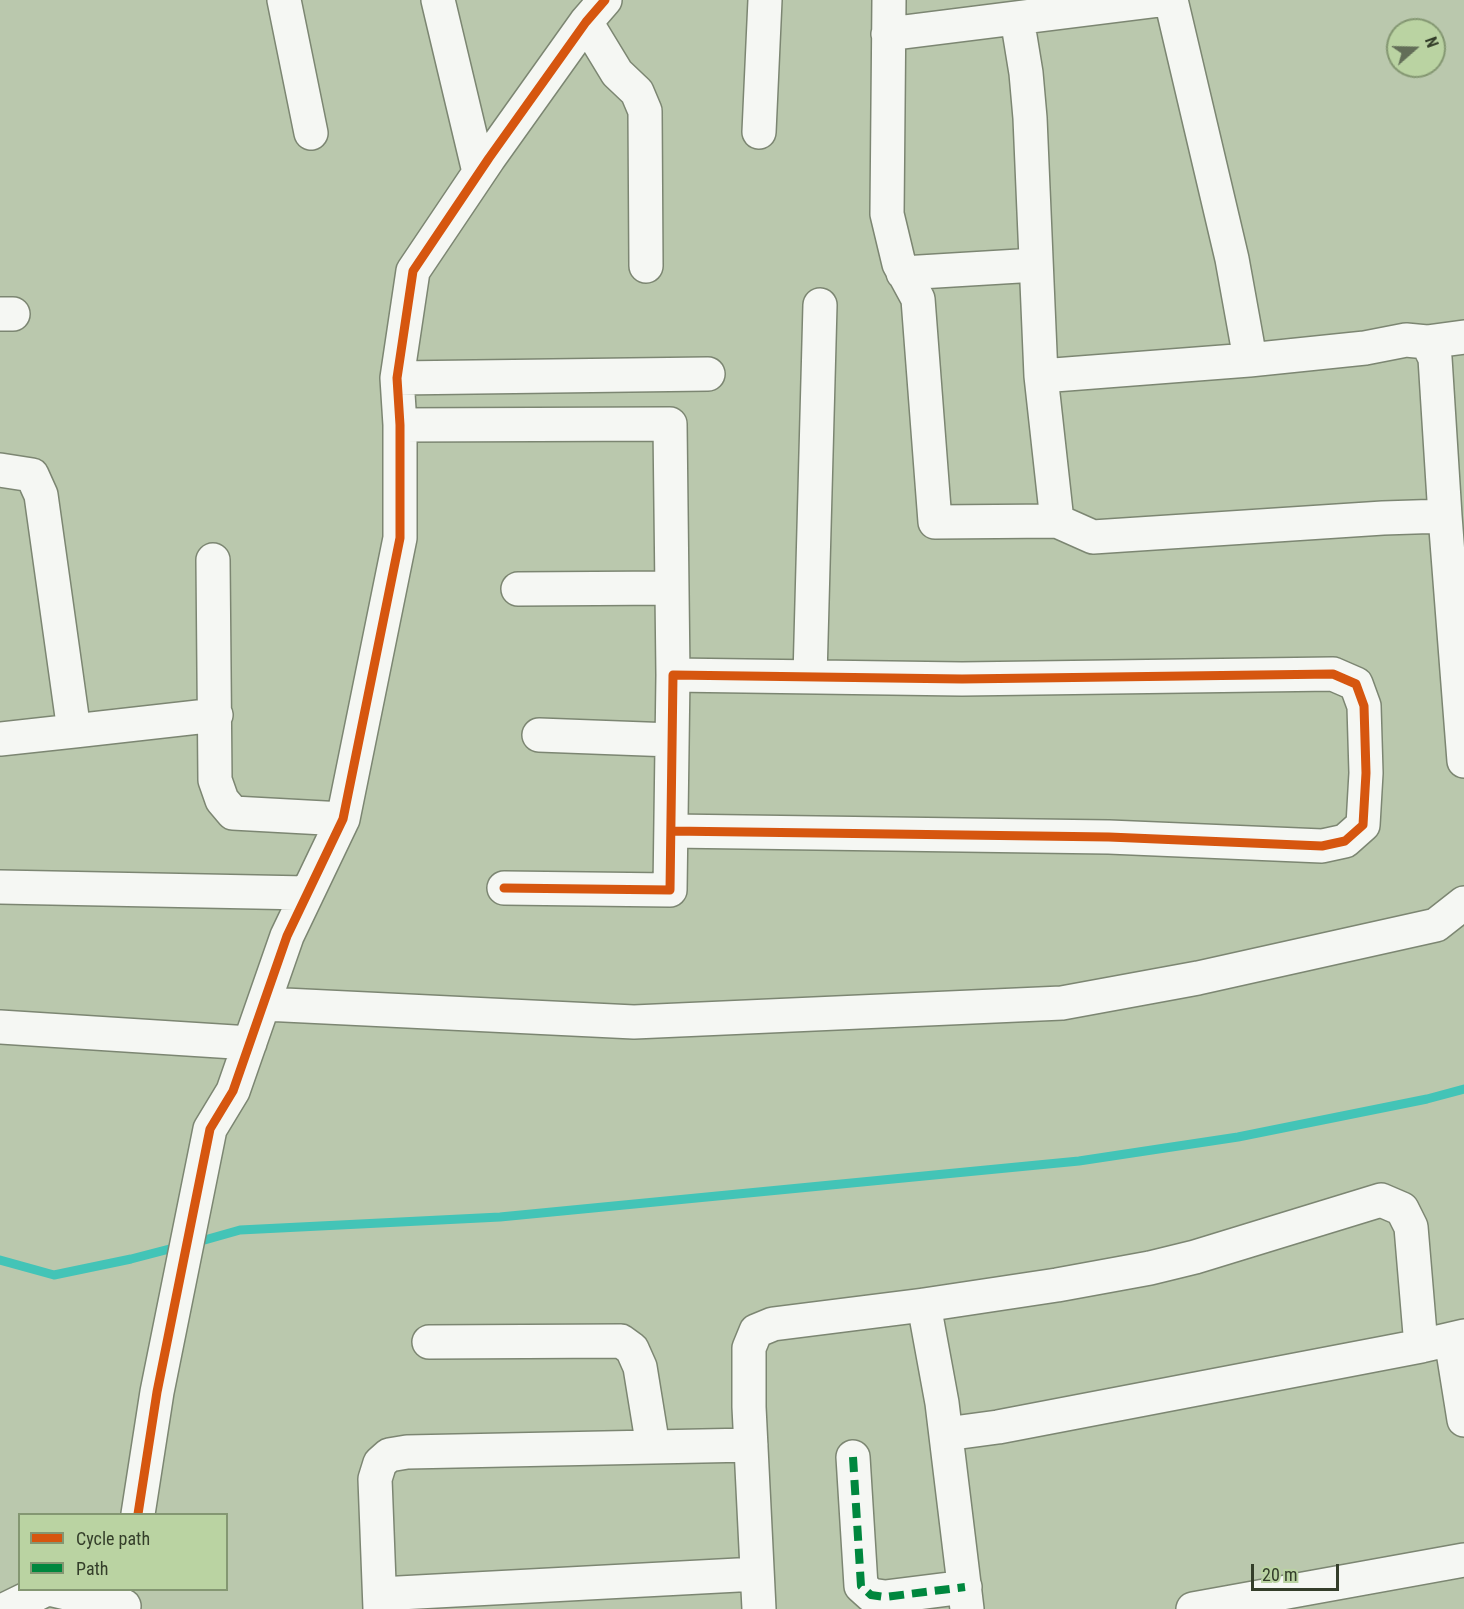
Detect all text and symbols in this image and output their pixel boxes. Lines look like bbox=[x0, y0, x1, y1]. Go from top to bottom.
north arrow bbox=[1386, 18, 1446, 78]
text: N bbox=[1421, 34, 1442, 50]
legend bbox=[18, 1513, 228, 1591]
text: Cycle path bbox=[76, 1528, 150, 1549]
scale bar bbox=[1254, 1552, 1342, 1590]
text: Path bbox=[76, 1558, 109, 1579]
text: 20 m bbox=[1262, 1564, 1297, 1585]

